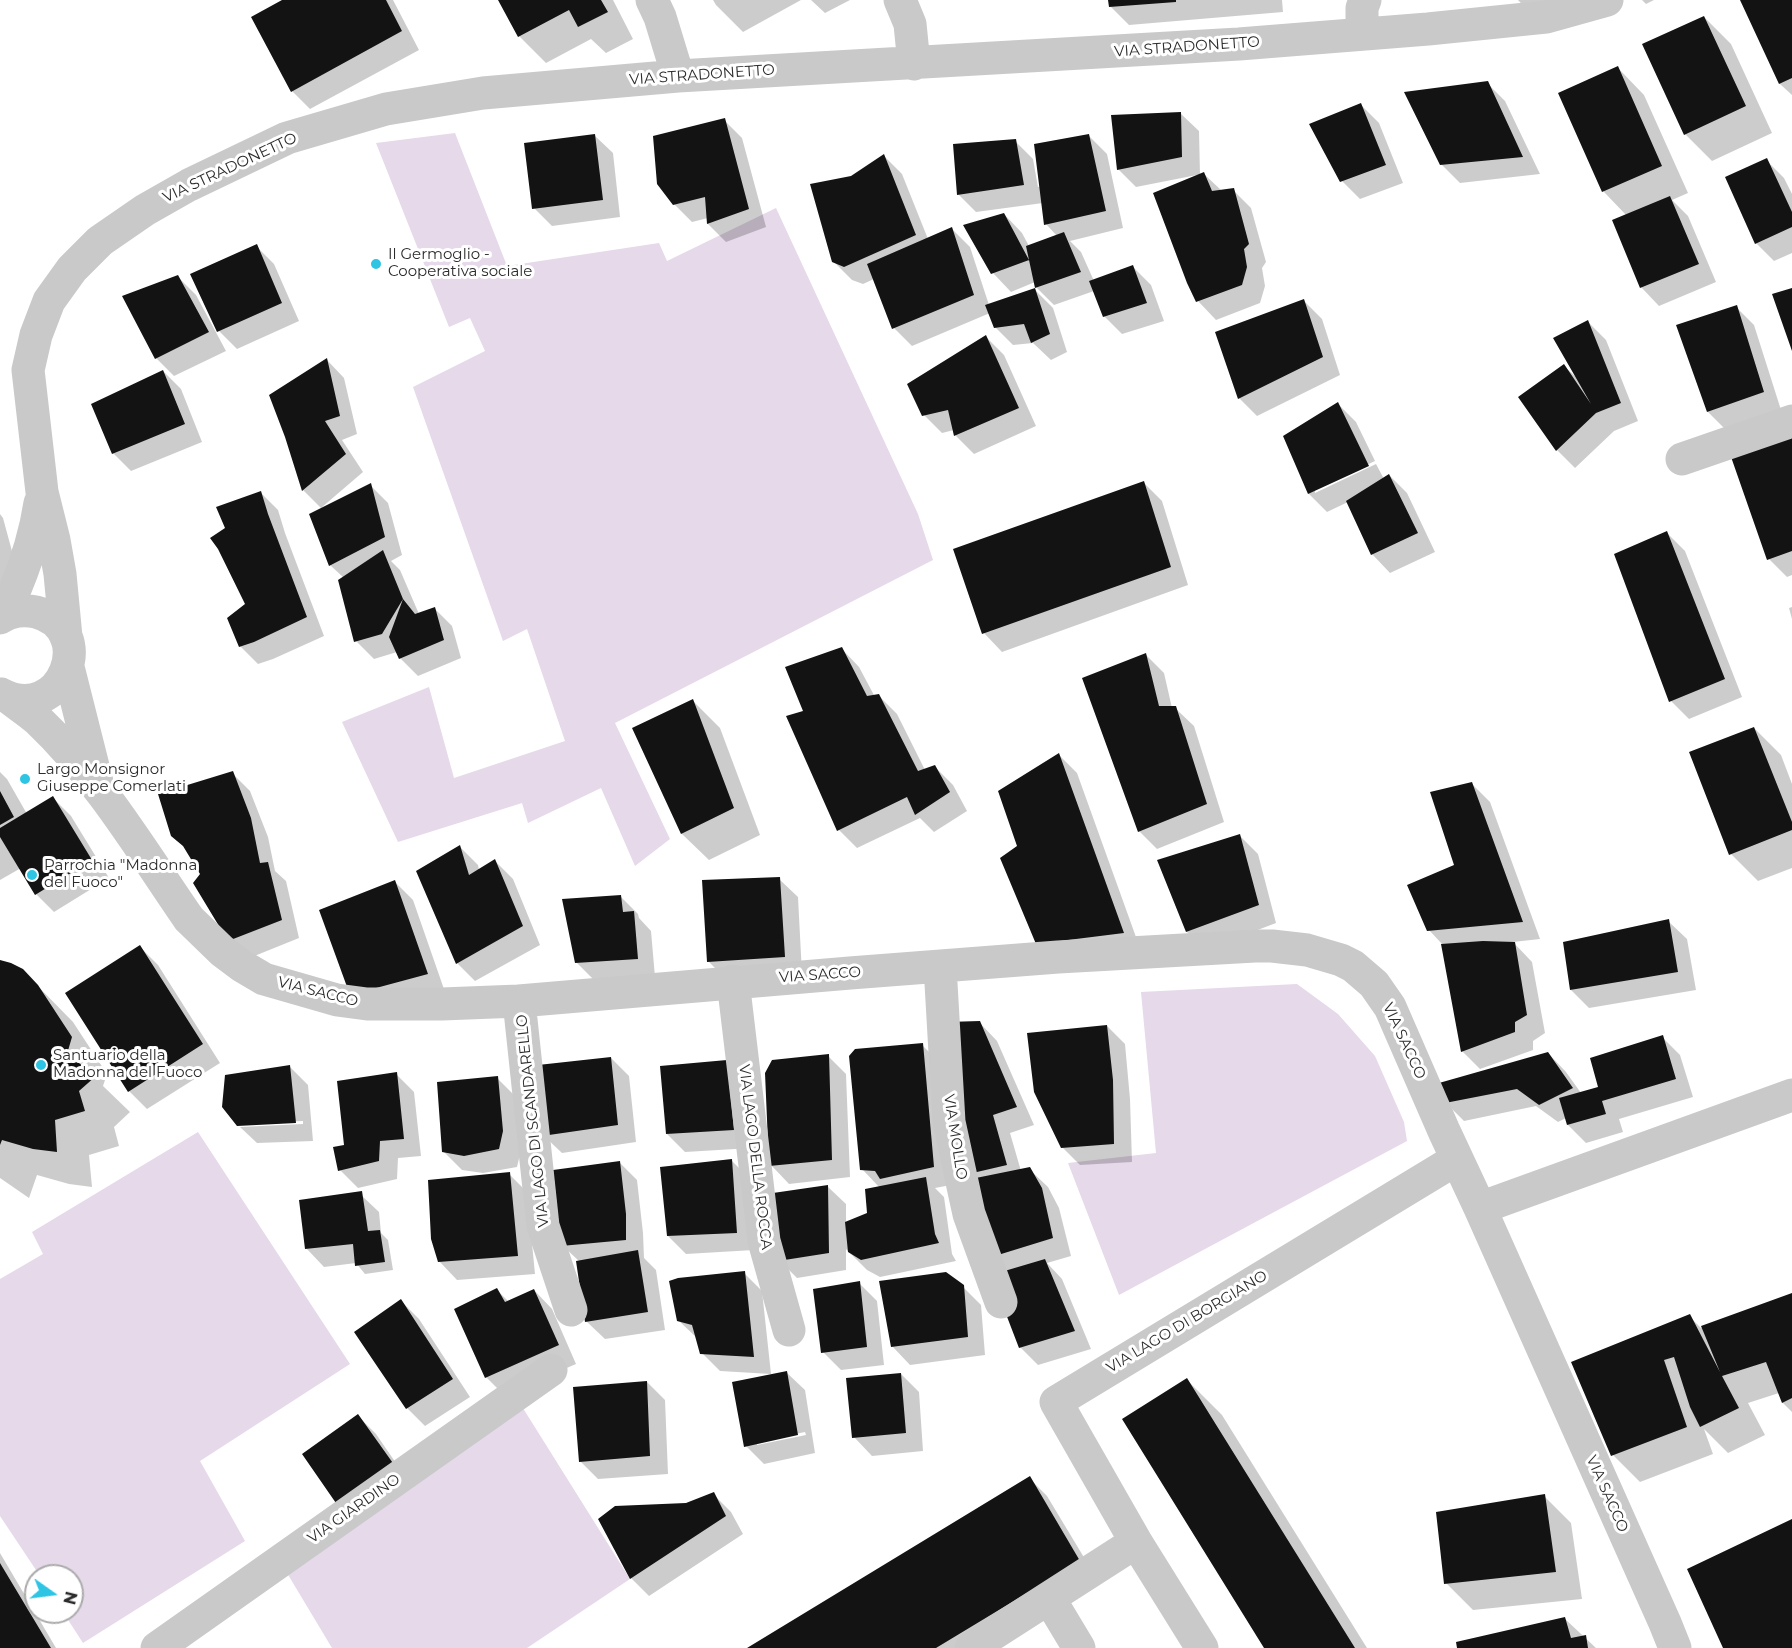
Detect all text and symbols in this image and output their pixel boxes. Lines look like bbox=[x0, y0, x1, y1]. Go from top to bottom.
street label: VIA STRADONETTO bbox=[1114, 33, 1260, 61]
street label: VIA STRADONETTO bbox=[629, 61, 775, 89]
street label: VIA STRADONETTO bbox=[160, 129, 300, 207]
place label: Il Germoglio - Cooperativa sociale bbox=[388, 246, 532, 281]
marker: Il Germoglio - Cooperativa sociale bbox=[369, 257, 383, 271]
place label: Largo Monsignor Giuseppe Comerlati bbox=[37, 761, 186, 796]
marker: Largo Monsignor Giuseppe Comerlati bbox=[18, 772, 32, 786]
place label: Parrochia "Madonna del Fuoco" bbox=[44, 857, 197, 892]
marker: Parrochia "Madonna del Fuoco" bbox=[25, 868, 39, 882]
street label: VIA SACCO bbox=[778, 963, 862, 987]
street label: VIA SACCO bbox=[276, 973, 360, 1011]
street label: VIA SACCO bbox=[1378, 1000, 1430, 1082]
street label: VIA LAGO DI SCANDARELLO bbox=[513, 1013, 553, 1229]
place label: Santuario della Madonna del Fuoco bbox=[53, 1047, 202, 1082]
marker: Santuario della Madonna del Fuoco bbox=[34, 1058, 48, 1072]
street label: VIA LAGO DELLA ROCCA bbox=[735, 1063, 775, 1251]
street label: VIA MOLLO bbox=[939, 1093, 971, 1181]
street label: VIA LAGO DI BORGIANO bbox=[1103, 1267, 1271, 1377]
street label: VIA SACCO bbox=[1582, 1453, 1632, 1535]
street label: VIA GIARDINO bbox=[304, 1470, 404, 1548]
north arrow bbox=[24, 1564, 84, 1624]
text: N bbox=[59, 1589, 81, 1607]

